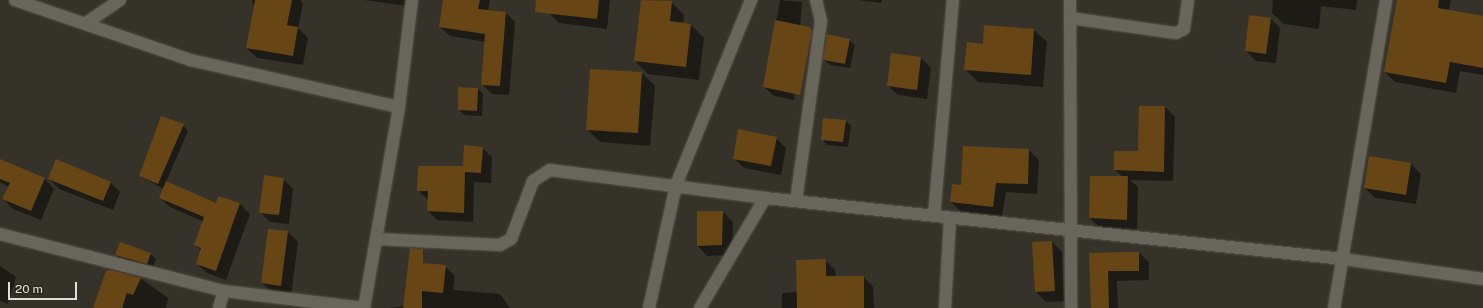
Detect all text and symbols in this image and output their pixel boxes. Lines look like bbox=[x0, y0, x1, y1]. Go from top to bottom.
scale bar bbox=[10, 274, 79, 300]
text: 20 m bbox=[15, 282, 43, 296]

